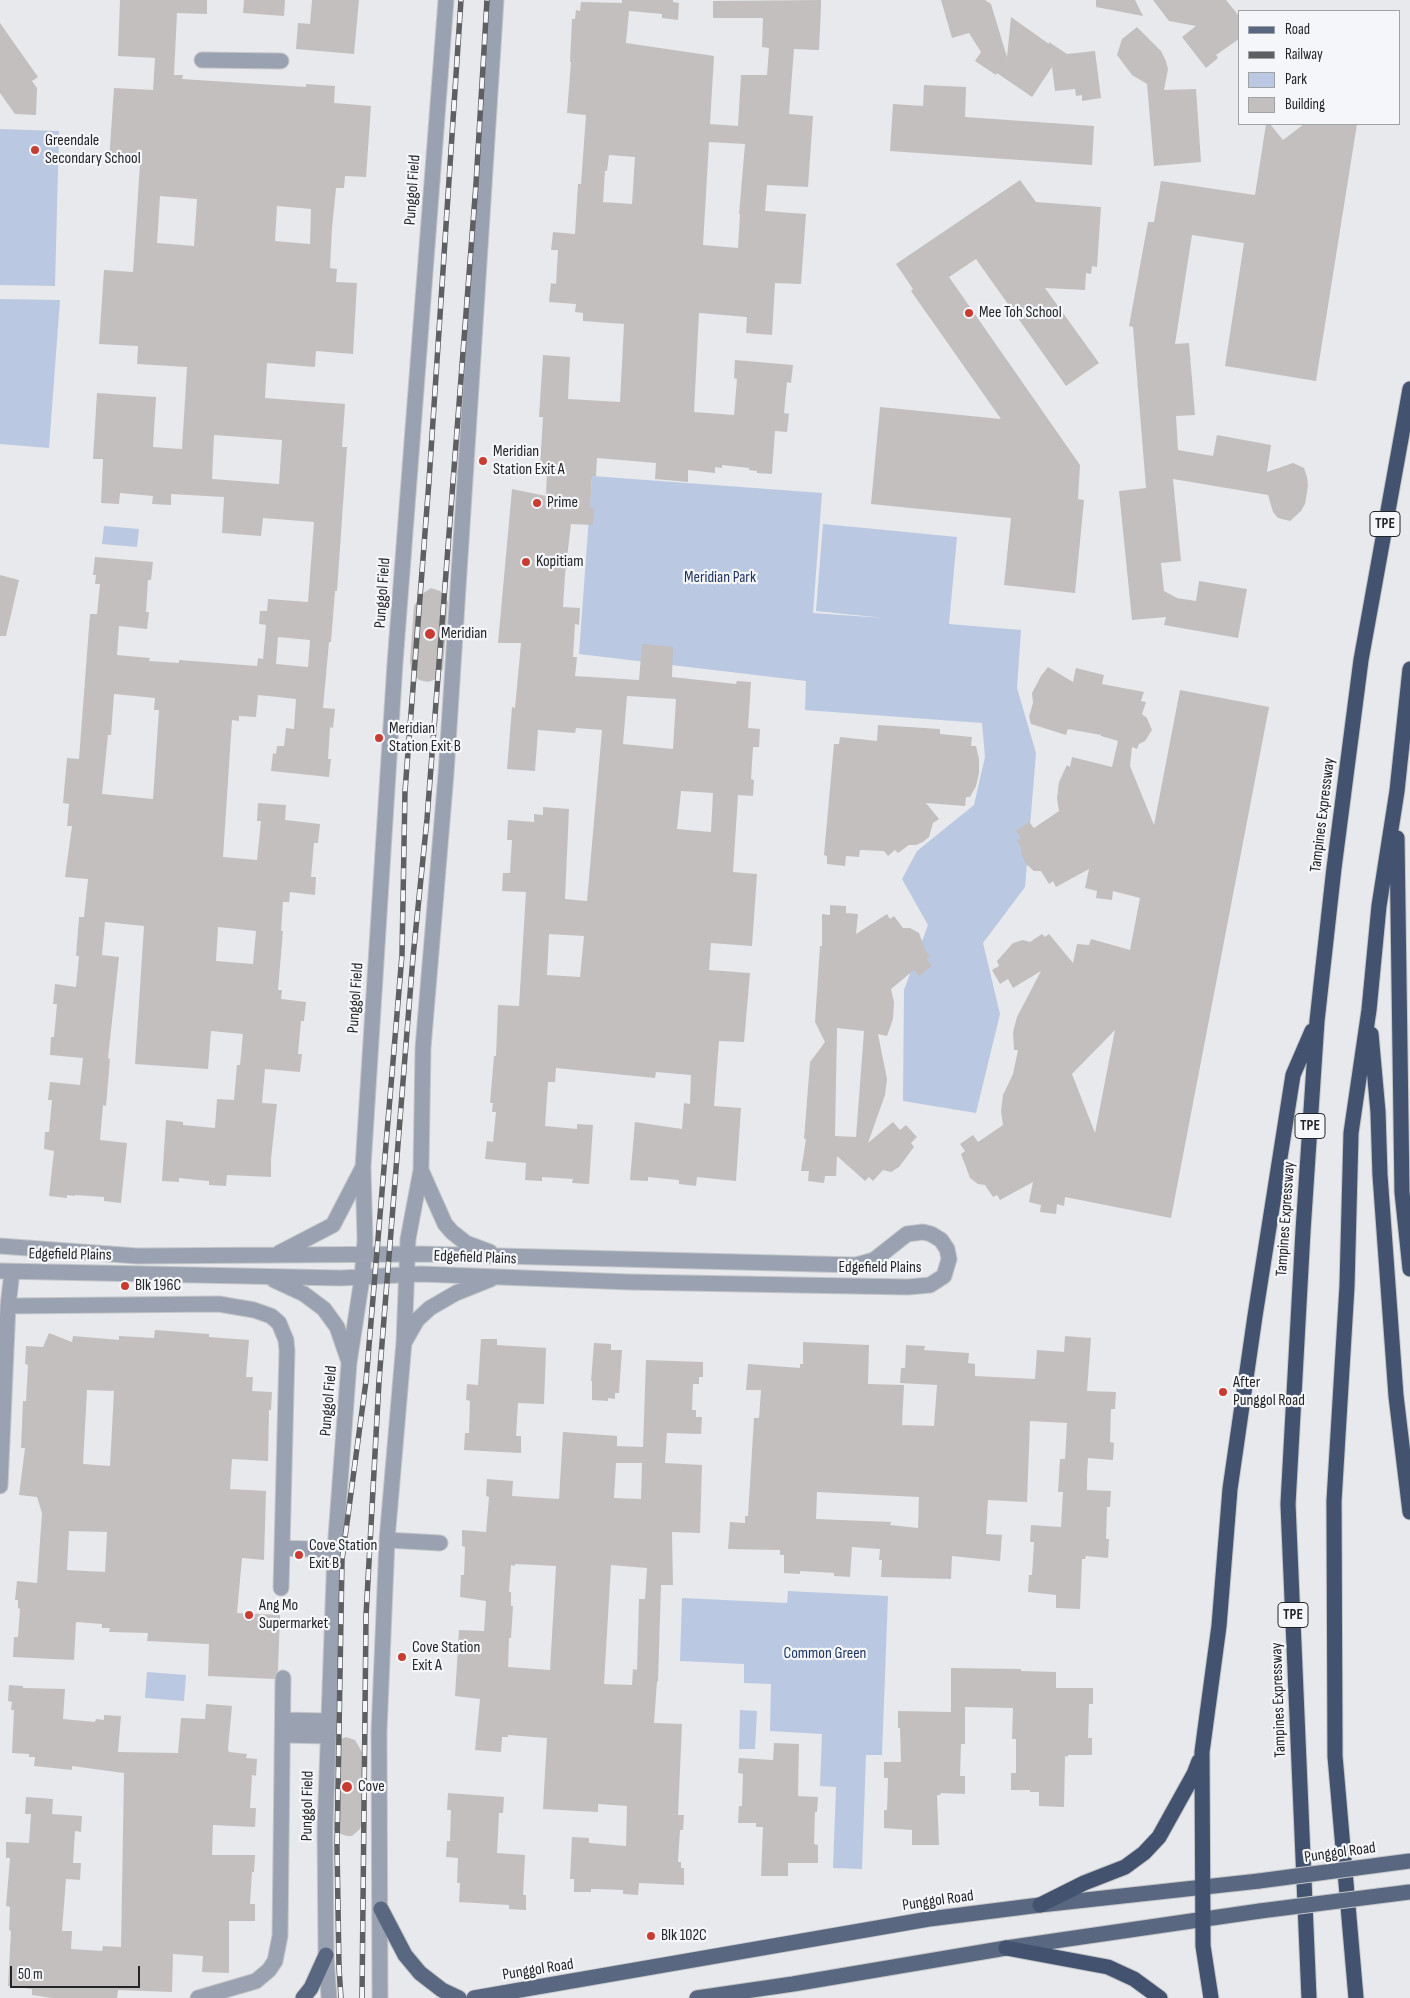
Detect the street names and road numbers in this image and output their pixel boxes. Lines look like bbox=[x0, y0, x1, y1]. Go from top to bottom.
street label: Punggol Field bbox=[401, 154, 425, 226]
road number: TPE bbox=[1370, 512, 1400, 536]
street label: Punggol Field bbox=[371, 557, 395, 629]
street label: Tampines Expressway bbox=[1306, 757, 1340, 873]
street label: Punggol Field bbox=[344, 962, 368, 1034]
road number: TPE bbox=[1295, 1114, 1325, 1138]
street label: Tampines Expressway bbox=[1272, 1161, 1300, 1277]
street label: Edgefield Plains bbox=[28, 1245, 112, 1265]
street label: Edgefield Plains bbox=[433, 1247, 517, 1269]
street label: Edgefield Plains bbox=[839, 1258, 921, 1278]
street label: Punggol Field bbox=[316, 1365, 342, 1437]
road number: TPE bbox=[1278, 1602, 1308, 1628]
street label: Tampines Expressway bbox=[1267, 1642, 1291, 1758]
street label: Punggol Field bbox=[298, 1771, 318, 1841]
street label: Punggol Road bbox=[1303, 1838, 1377, 1868]
street label: Punggol Road bbox=[901, 1886, 975, 1916]
street label: Punggol Road bbox=[501, 1955, 575, 1985]

